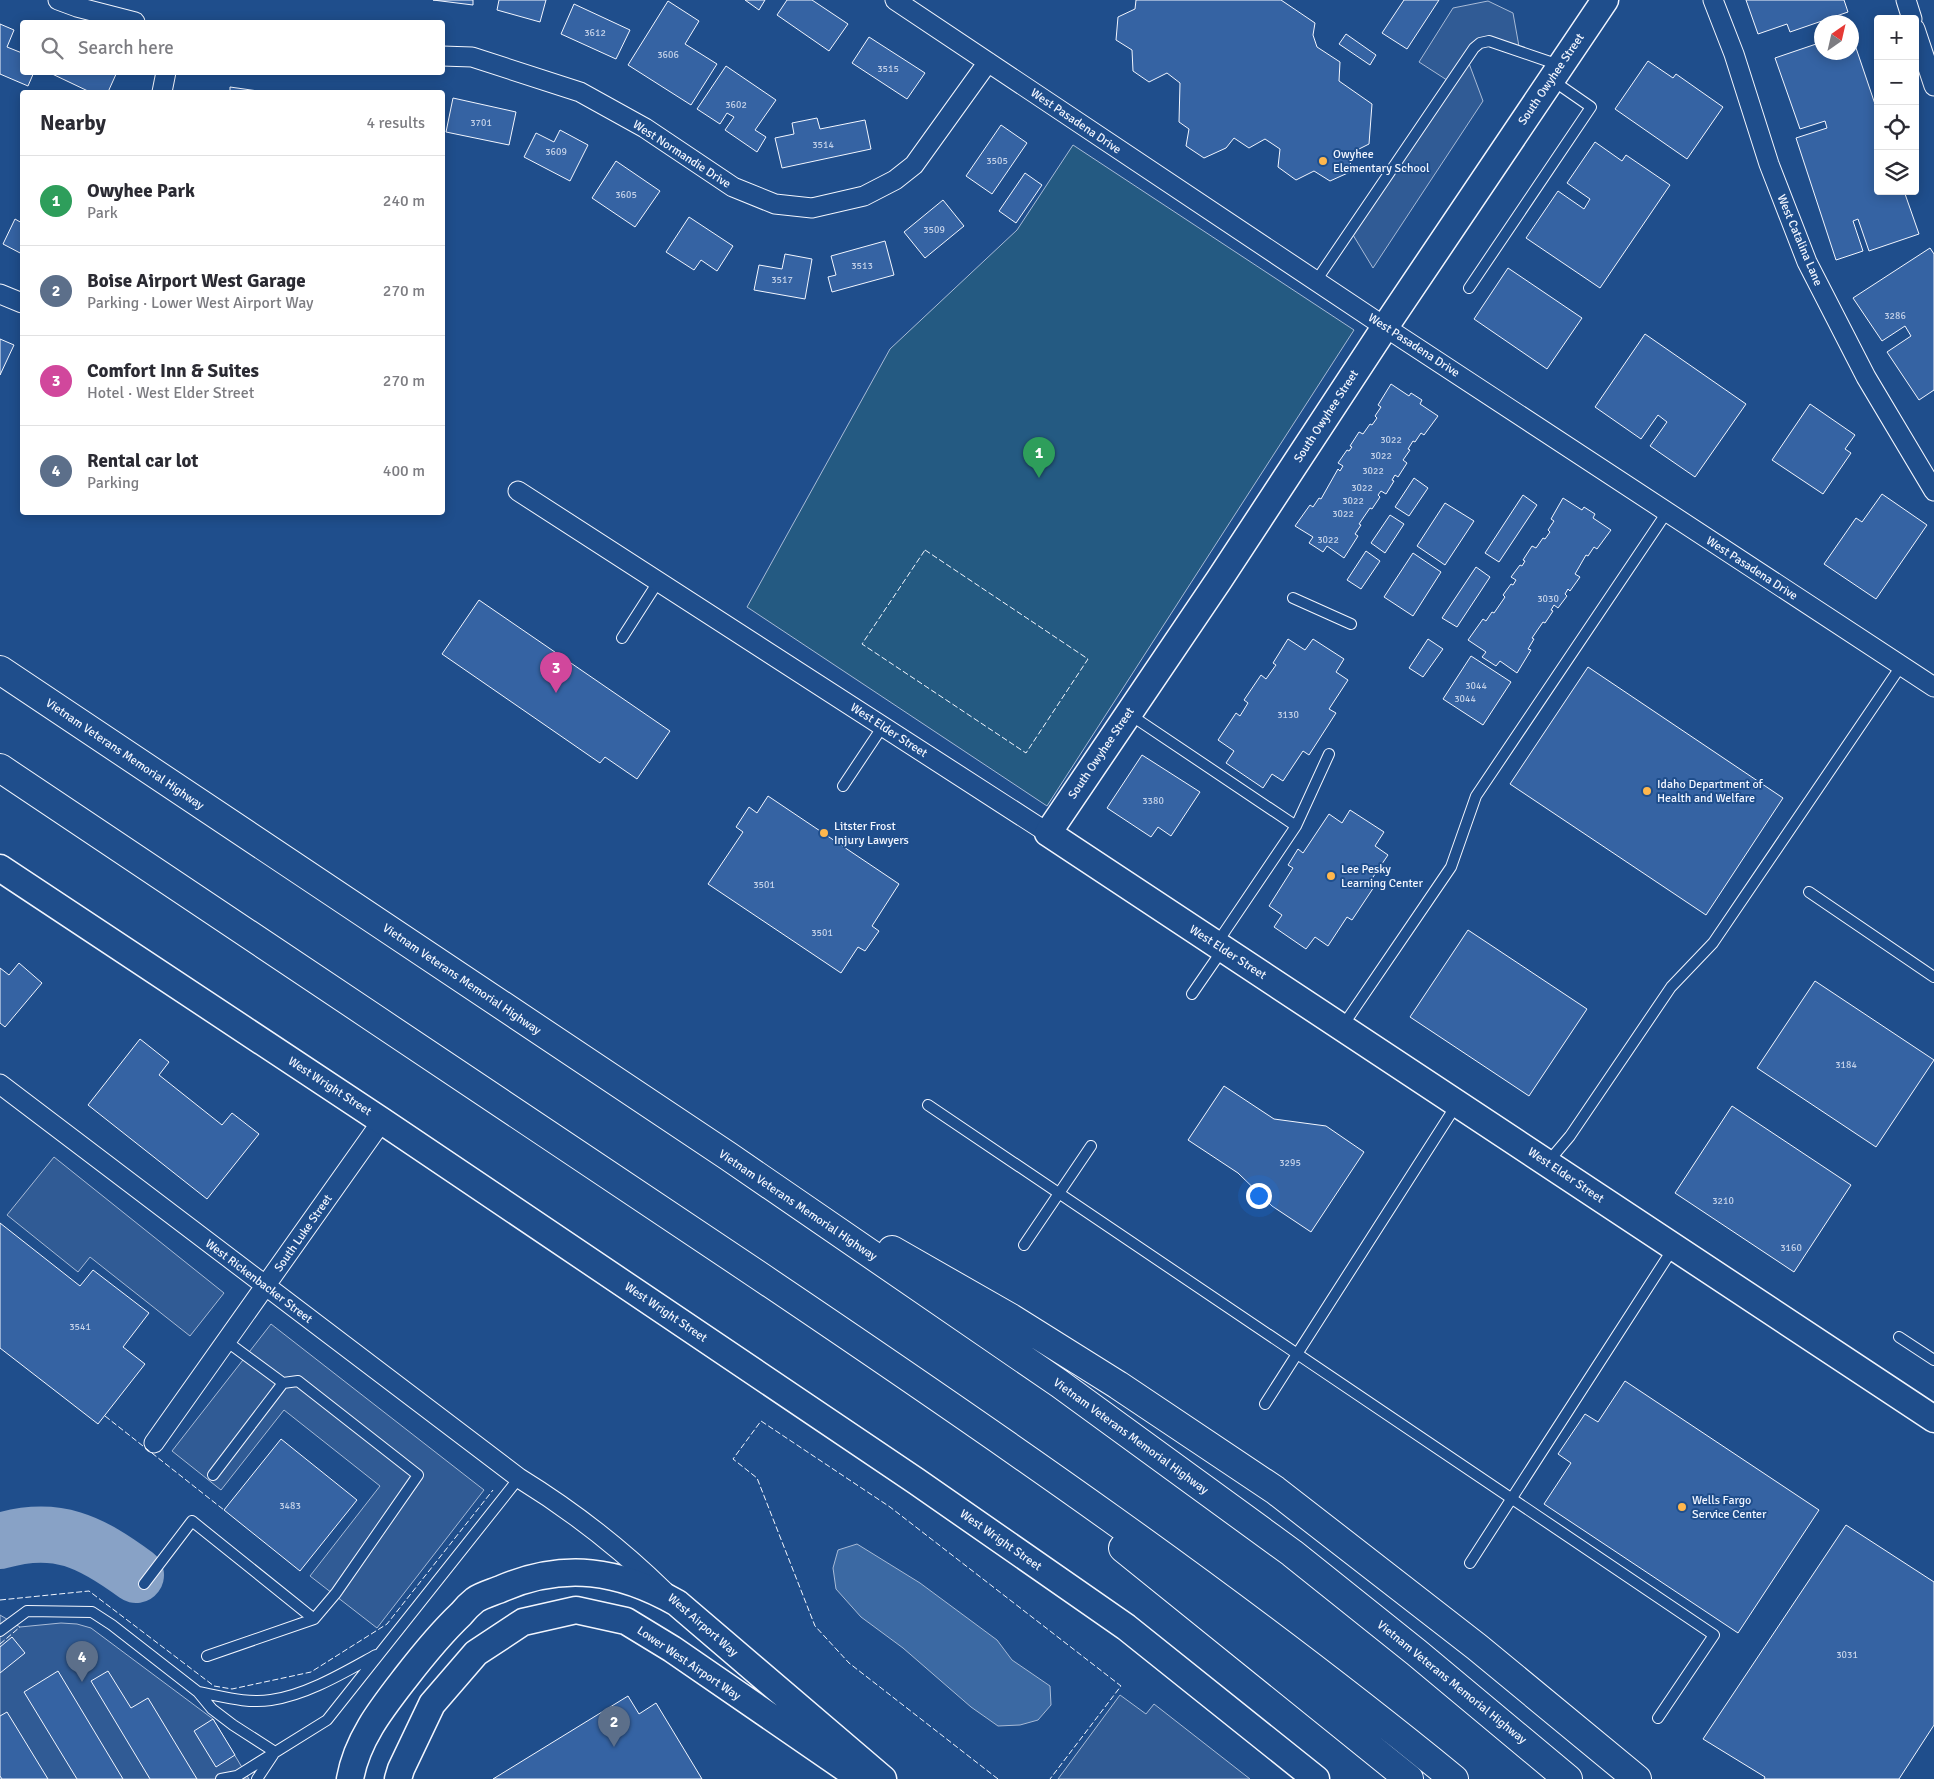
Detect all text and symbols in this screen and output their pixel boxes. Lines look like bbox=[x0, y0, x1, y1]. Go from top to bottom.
north arrow bbox=[1814, 15, 1859, 60]
map controls bbox=[1874, 15, 1919, 195]
button: + bbox=[1874, 15, 1919, 60]
search box bbox=[20, 20, 445, 75]
house number: 3612 bbox=[584, 27, 606, 39]
street label: South Owyhee Street bbox=[1515, 31, 1588, 128]
icon: search bbox=[38, 34, 66, 62]
text: Search here bbox=[78, 36, 174, 60]
house number: 3606 bbox=[657, 49, 679, 61]
button: − bbox=[1874, 60, 1919, 105]
house number: 3515 bbox=[877, 63, 899, 75]
street label: West Pasadena Drive bbox=[1027, 85, 1124, 157]
house number: 3602 bbox=[725, 99, 747, 111]
button: locate bbox=[1874, 105, 1919, 150]
text: Nearby bbox=[40, 110, 106, 136]
text: 4 results bbox=[366, 113, 425, 133]
house number: 3701 bbox=[470, 117, 492, 129]
street label: West Normandie Drive bbox=[630, 117, 734, 192]
house number: 3514 bbox=[812, 139, 834, 151]
house number: 3609 bbox=[545, 146, 567, 158]
place label: Owyhee Elementary School bbox=[1333, 147, 1430, 176]
button: layers bbox=[1874, 150, 1919, 195]
house number: 3505 bbox=[986, 155, 1008, 167]
marker: Owyhee Elementary School bbox=[1317, 155, 1329, 167]
text: Owyhee Park bbox=[87, 179, 195, 203]
house number: 3605 bbox=[615, 189, 637, 201]
text: 1 bbox=[52, 191, 60, 211]
text: 240 m bbox=[383, 191, 425, 211]
street label: West Catalina Lane bbox=[1773, 192, 1826, 288]
text: Park bbox=[87, 203, 118, 223]
house number: 3509 bbox=[923, 224, 945, 236]
house number: 3513 bbox=[851, 260, 873, 272]
text: Boise Airport West Garage bbox=[87, 269, 306, 293]
house number: 3517 bbox=[771, 274, 793, 286]
text: 2 bbox=[52, 281, 60, 301]
text: 270 m bbox=[383, 281, 425, 301]
text: Parking · Lower West Airport Way bbox=[87, 293, 314, 313]
street label: West Pasadena Drive bbox=[1365, 310, 1462, 381]
house number: 3286 bbox=[1884, 310, 1906, 322]
text: Comfort Inn & Suites bbox=[87, 359, 259, 383]
street label: South Owyhee Street bbox=[1291, 367, 1362, 465]
text: 3 bbox=[52, 371, 60, 391]
text: 270 m bbox=[383, 371, 425, 391]
text: Hotel · West Elder Street bbox=[87, 383, 254, 403]
house number: 3022 bbox=[1380, 434, 1402, 446]
pin: 1 bbox=[1023, 437, 1055, 478]
text: Rental car lot bbox=[87, 449, 198, 473]
house number: 3022 bbox=[1370, 450, 1392, 462]
text: 4 bbox=[52, 461, 60, 481]
text: 400 m bbox=[383, 461, 425, 481]
house number: 3022 bbox=[1362, 465, 1384, 477]
text: Parking bbox=[87, 473, 139, 493]
house number: 3022 bbox=[1351, 482, 1373, 494]
house number: 3022 bbox=[1342, 495, 1364, 507]
house number: 3022 bbox=[1332, 508, 1354, 520]
street label: West Pasadena Drive bbox=[1703, 533, 1800, 604]
house number: 3022 bbox=[1317, 534, 1339, 546]
house number: 3030 bbox=[1537, 593, 1559, 605]
pin: 3 bbox=[540, 652, 572, 693]
house number: 3044 bbox=[1465, 680, 1487, 692]
house number: 3044 bbox=[1454, 693, 1476, 705]
street label: Vietnam Veterans Memorial Highway bbox=[43, 696, 207, 813]
street label: West Elder Street bbox=[847, 700, 930, 761]
street label: South Owyhee Street bbox=[1065, 705, 1138, 802]
house number: 3130 bbox=[1277, 709, 1299, 721]
place label: Idaho Department of Health and Welfare bbox=[1657, 777, 1764, 806]
marker: Idaho Department of Health and Welfare bbox=[1641, 785, 1653, 797]
house number: 3380 bbox=[1142, 795, 1164, 807]
place label: Litster Frost Injury Lawyers bbox=[834, 819, 909, 848]
marker: Litster Frost Injury Lawyers bbox=[818, 827, 830, 839]
place label: Lee Pesky Learning Center bbox=[1341, 862, 1424, 891]
marker: Lee Pesky Learning Center bbox=[1325, 870, 1337, 882]
house number: 3501 bbox=[753, 879, 775, 891]
street label: Vietnam Veterans Memorial Highway bbox=[380, 921, 544, 1038]
street label: West Elder Street bbox=[1186, 922, 1269, 983]
house number: 3501 bbox=[811, 927, 833, 939]
street label: West Wright Street bbox=[285, 1054, 374, 1119]
house number: 3184 bbox=[1835, 1059, 1857, 1071]
street label: West Elder Street bbox=[1525, 1144, 1607, 1206]
street label: Vietnam Veterans Memorial Highway bbox=[716, 1147, 880, 1264]
house number: 3295 bbox=[1279, 1157, 1301, 1169]
your location bbox=[1246, 1183, 1272, 1209]
street label: South Luke Street bbox=[271, 1192, 336, 1275]
house number: 3210 bbox=[1712, 1195, 1734, 1207]
street label: West Rickenbacker Street bbox=[202, 1236, 315, 1327]
house number: 3160 bbox=[1780, 1242, 1802, 1254]
street label: West Wright Street bbox=[621, 1279, 710, 1346]
house number: 3541 bbox=[69, 1321, 91, 1333]
street label: Vietnam Veterans Memorial Highway bbox=[1050, 1375, 1212, 1498]
place label: Wells Fargo Service Center bbox=[1692, 1493, 1767, 1522]
house number: 3483 bbox=[279, 1500, 301, 1512]
marker: Wells Fargo Service Center bbox=[1676, 1501, 1688, 1513]
street label: West Wright Street bbox=[957, 1507, 1045, 1574]
street label: West Airport Way bbox=[664, 1591, 741, 1660]
street label: Vietnam Veterans Memorial Highway bbox=[1374, 1617, 1530, 1748]
street label: Lower West Airport Way bbox=[634, 1623, 744, 1704]
pin: 4 bbox=[66, 1641, 98, 1682]
house number: 3031 bbox=[1836, 1649, 1858, 1661]
pin: 2 bbox=[598, 1706, 630, 1747]

